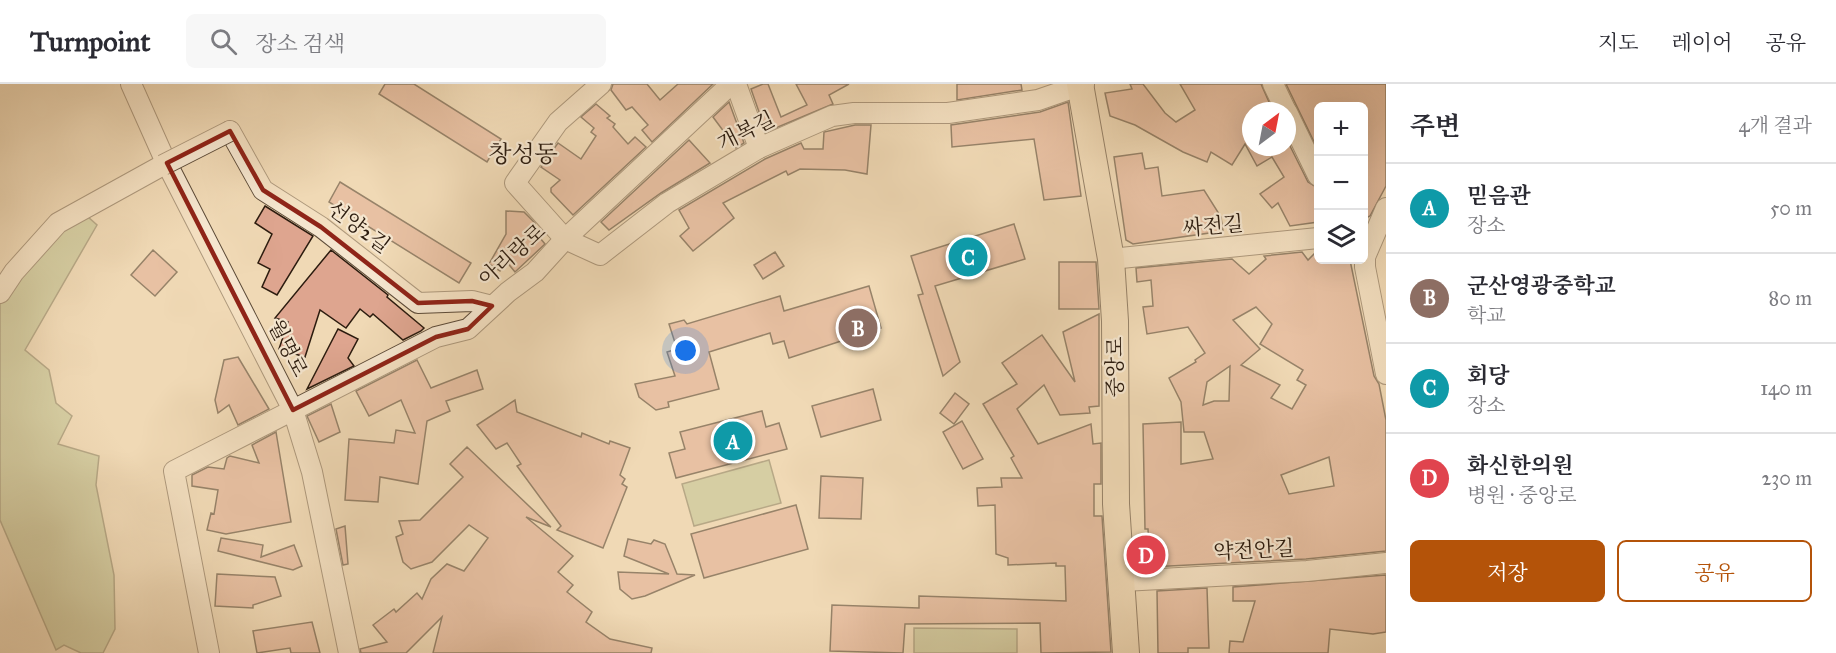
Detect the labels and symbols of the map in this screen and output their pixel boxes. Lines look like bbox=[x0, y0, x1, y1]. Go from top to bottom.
north arrow bbox=[1242, 102, 1296, 156]
street label: 개복길 bbox=[713, 106, 779, 156]
district label: 창성동 bbox=[488, 139, 558, 169]
street label: 선양2길 bbox=[323, 195, 395, 259]
street label: 싸전길 bbox=[1182, 210, 1244, 242]
street label: 아리랑로 bbox=[473, 218, 551, 292]
pin: C bbox=[948, 234, 988, 279]
pin: B bbox=[838, 306, 878, 350]
street label: 월명로 bbox=[263, 315, 313, 381]
your location bbox=[671, 336, 700, 365]
street label: 중앙로 bbox=[1102, 337, 1128, 397]
pin: A bbox=[714, 418, 752, 464]
pin: D bbox=[1126, 532, 1166, 578]
street label: 약전안길 bbox=[1213, 535, 1295, 565]

